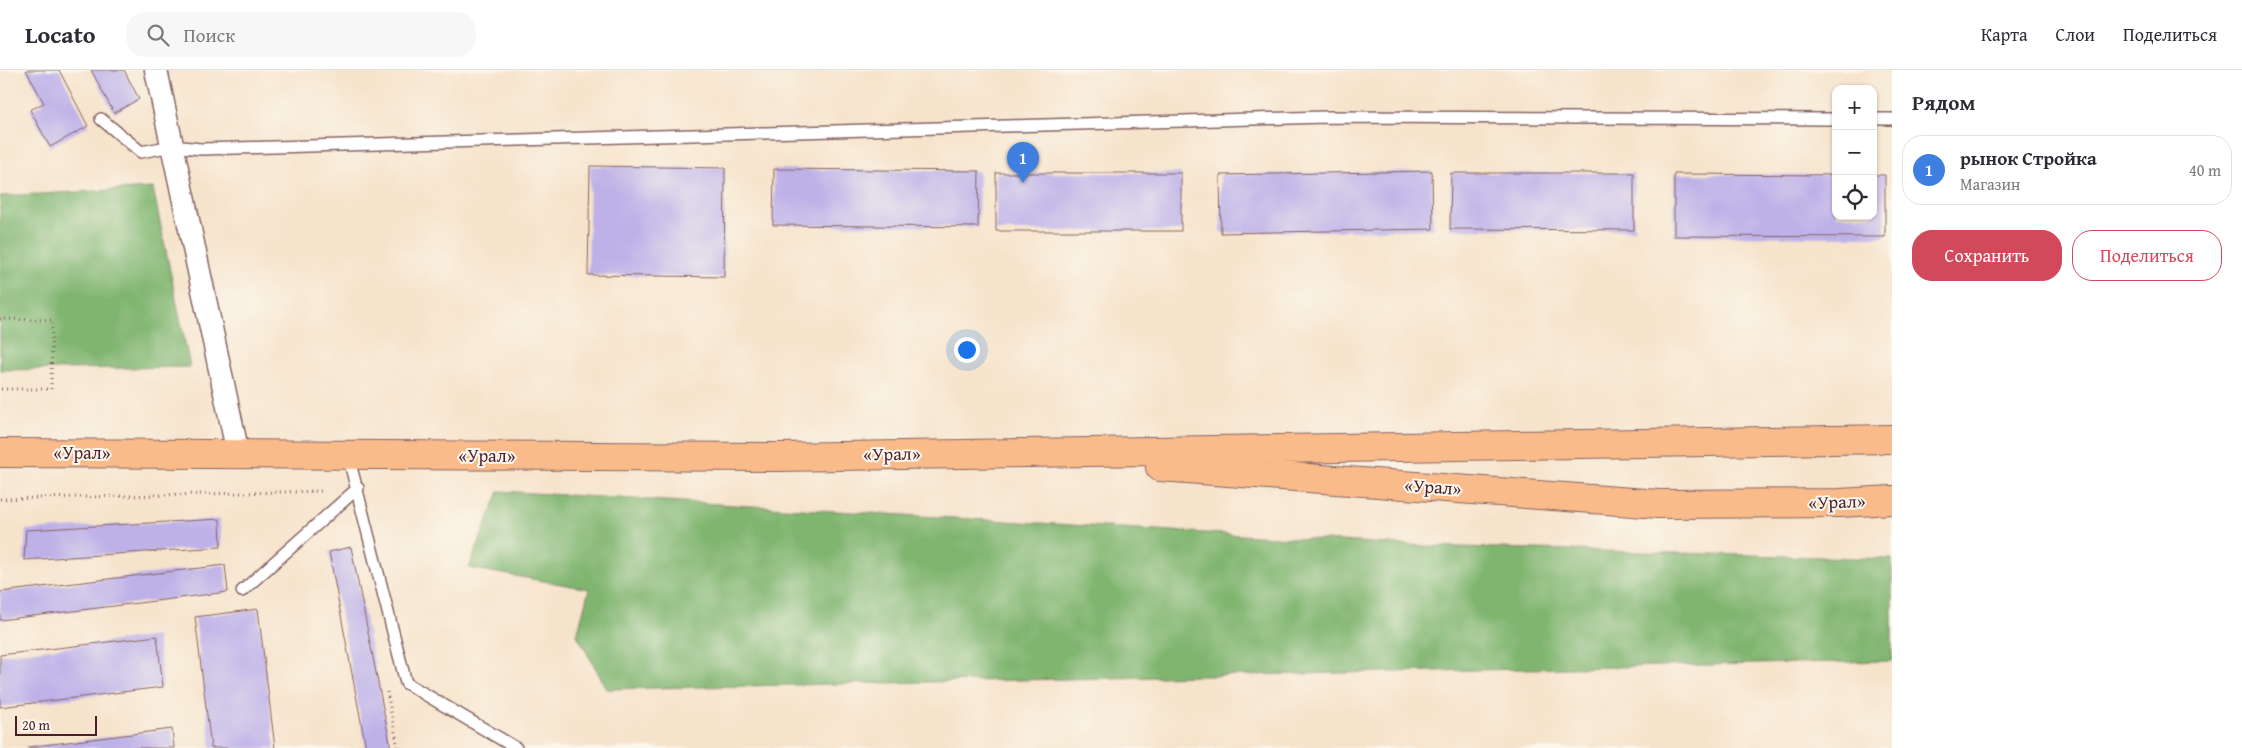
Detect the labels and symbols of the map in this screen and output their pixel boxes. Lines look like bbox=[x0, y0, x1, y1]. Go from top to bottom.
pin: 1 bbox=[1007, 142, 1039, 183]
your location bbox=[954, 337, 980, 363]
street label: «Урал» bbox=[54, 439, 111, 466]
street label: «Урал» bbox=[863, 440, 921, 467]
street label: «Урал» bbox=[459, 442, 516, 469]
street label: «Урал» bbox=[1404, 471, 1462, 502]
street label: «Урал» bbox=[1808, 487, 1866, 516]
scale bar bbox=[15, 713, 98, 736]

